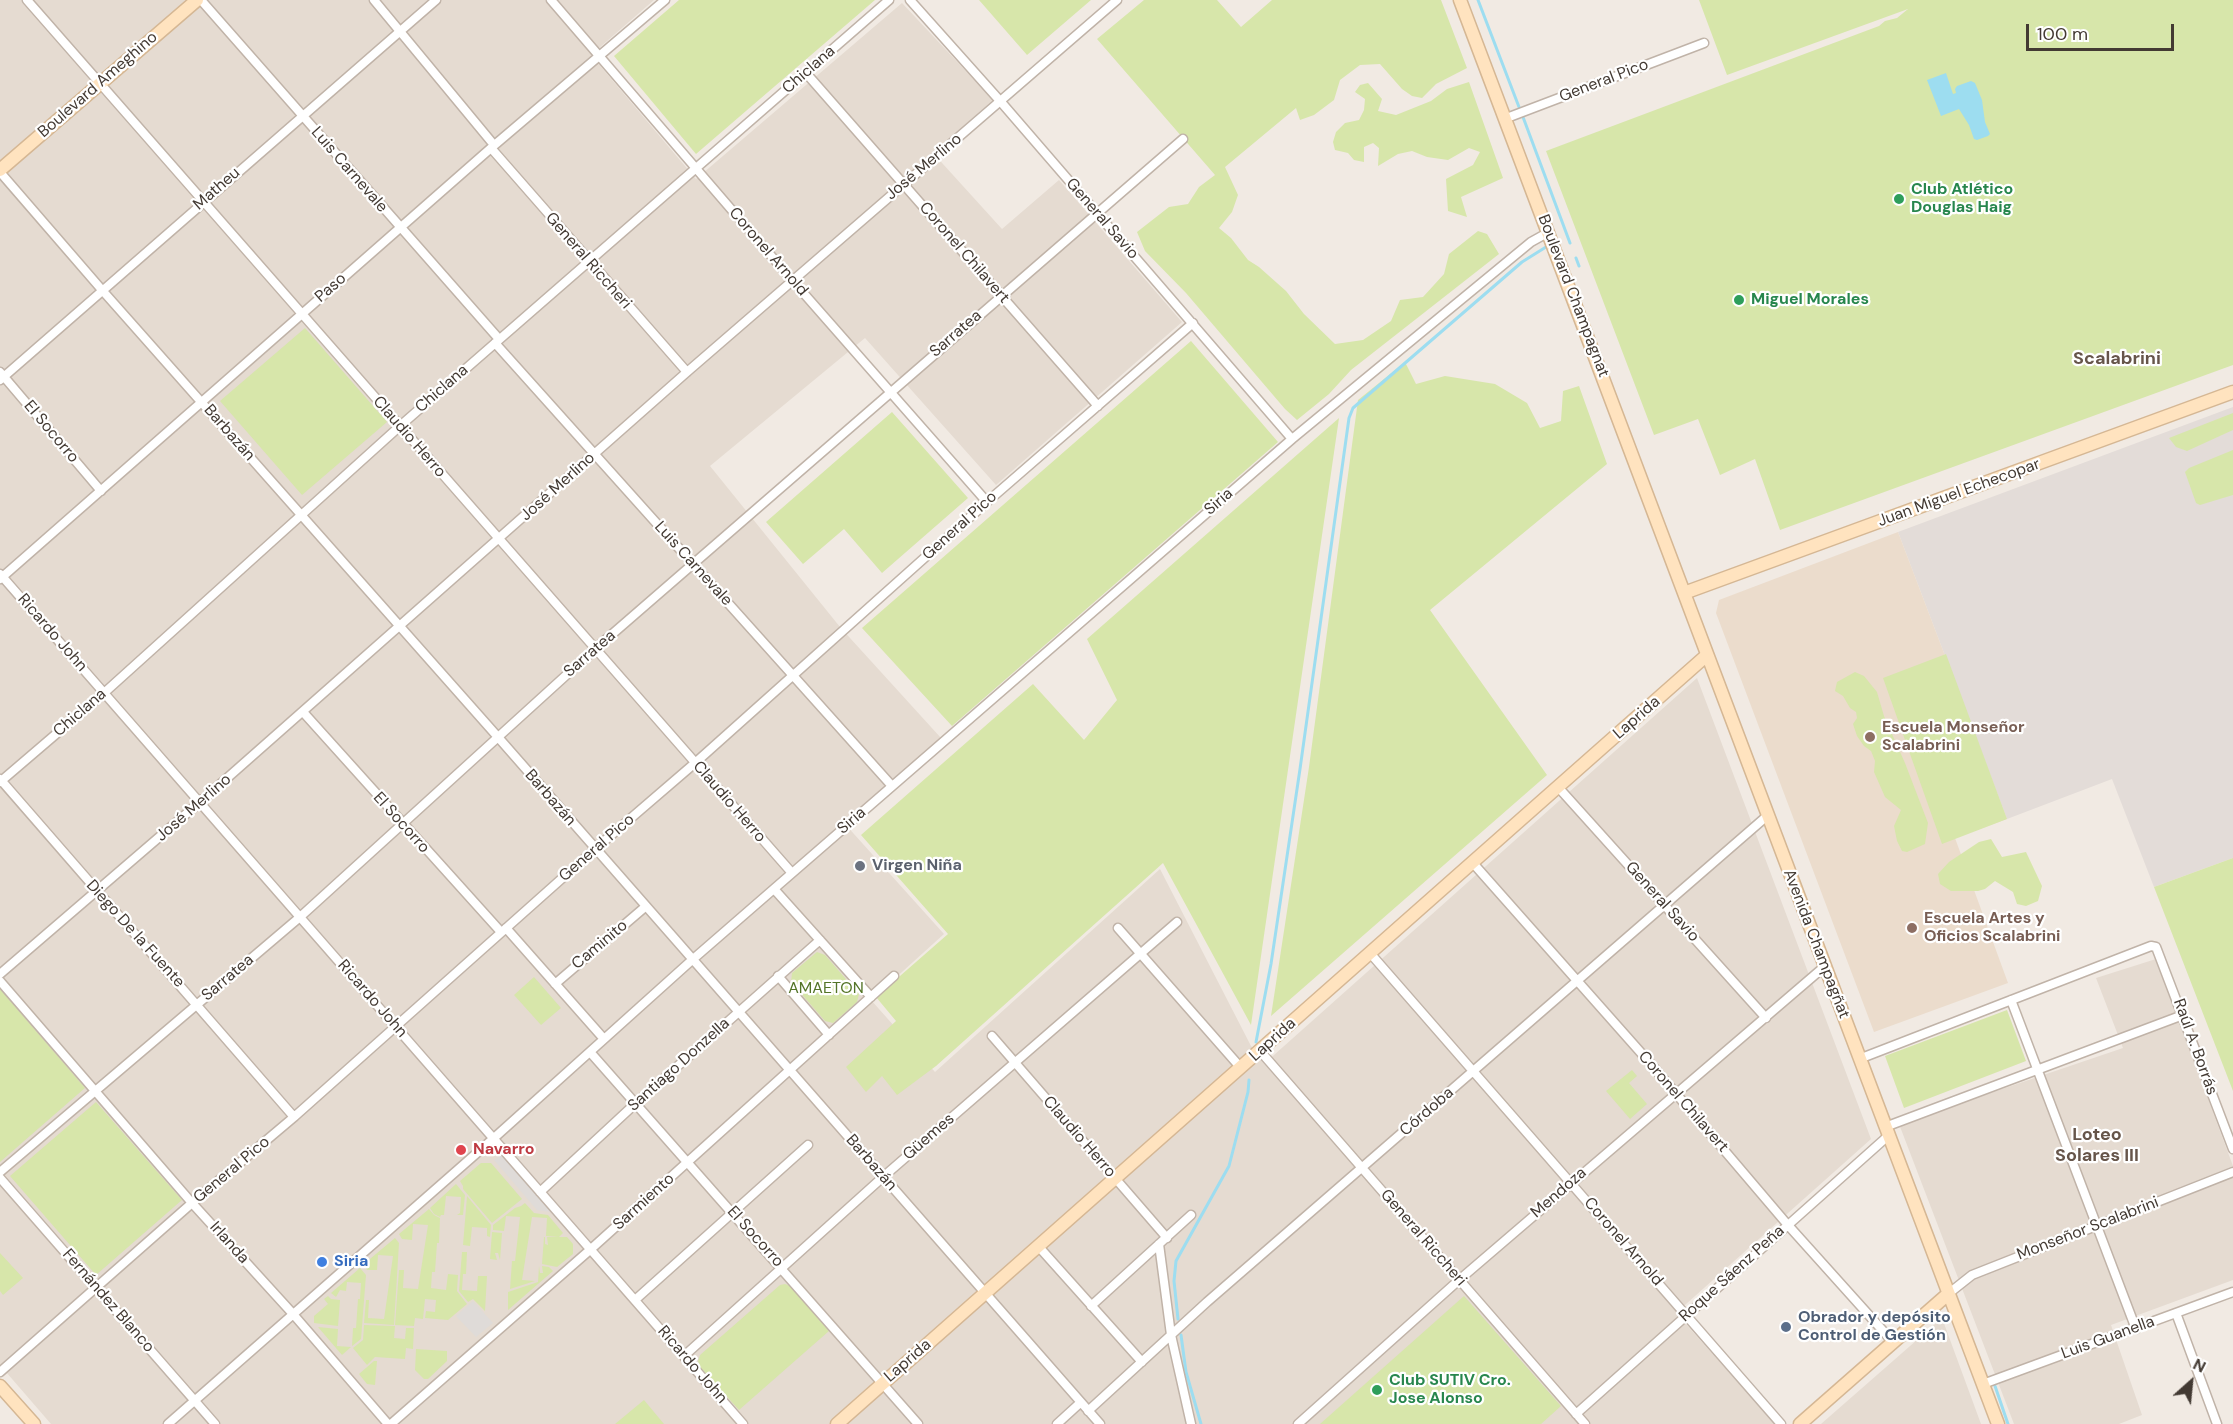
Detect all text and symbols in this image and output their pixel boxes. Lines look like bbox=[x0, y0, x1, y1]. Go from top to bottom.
scale bar bbox=[2029, 12, 2178, 50]
text: 100 m bbox=[2037, 22, 2088, 46]
street label: Boulevard Ameghino bbox=[34, 28, 162, 142]
street label: Chiclana bbox=[779, 42, 839, 98]
street label: General Pico bbox=[1557, 55, 1651, 107]
street label: Luis Carnevale bbox=[307, 123, 391, 217]
street label: José Merlino bbox=[882, 130, 966, 204]
street label: Matheu bbox=[190, 163, 244, 215]
street label: General Savio bbox=[1062, 174, 1142, 264]
place label: Club Atlético Douglas Haig bbox=[1911, 180, 2013, 218]
marker: Club Atlético Douglas Haig bbox=[1892, 192, 1906, 206]
street label: Coronel Chilavert bbox=[915, 198, 1013, 308]
street label: Coronel Arnold bbox=[724, 204, 812, 300]
street label: General Riccheri bbox=[541, 209, 635, 313]
street label: Boulevard Champagnat bbox=[1533, 212, 1613, 380]
street label: Paso bbox=[311, 269, 351, 307]
place label: Miguel Morales bbox=[1751, 290, 1869, 310]
marker: Miguel Morales bbox=[1732, 293, 1746, 307]
street label: Sarratea bbox=[926, 306, 986, 362]
district label: Scalabrini bbox=[2073, 348, 2161, 370]
street label: Chiclana bbox=[412, 361, 472, 417]
street label: Claudio Herro bbox=[368, 392, 450, 482]
street label: El Socorro bbox=[19, 397, 83, 467]
street label: Barbazán bbox=[199, 401, 259, 465]
street label: José Merlino bbox=[517, 449, 599, 525]
street label: Juan Miguel Echecopar bbox=[1875, 455, 2043, 531]
street label: Siria bbox=[1201, 484, 1237, 520]
street label: General Pico bbox=[919, 488, 1001, 564]
street label: Luis Carnevale bbox=[650, 518, 736, 610]
street label: Ricardo John bbox=[13, 590, 91, 676]
street label: Sarratea bbox=[560, 626, 620, 682]
street label: Chiclana bbox=[50, 685, 110, 741]
street label: Laprida bbox=[1610, 693, 1664, 743]
place label: Escuela Monseñor Scalabrini bbox=[1882, 718, 2025, 756]
marker: Escuela Monseñor Scalabrini bbox=[1863, 730, 1877, 744]
street label: Claudio Herro bbox=[688, 757, 770, 847]
street label: Barbazán bbox=[520, 766, 580, 830]
street label: José Merlino bbox=[152, 770, 236, 846]
street label: El Socorro bbox=[369, 789, 433, 857]
street label: Siria bbox=[834, 803, 870, 839]
street label: General Pico bbox=[555, 810, 639, 886]
place label: Virgen Niña bbox=[872, 856, 962, 876]
street label: General Savio bbox=[1621, 858, 1703, 946]
marker: Virgen Niña bbox=[853, 859, 867, 873]
street label: Avenida Champagñat bbox=[1779, 867, 1853, 1021]
street label: Diego De la Fuente bbox=[82, 876, 188, 992]
place label: Escuela Artes y Oficios Scalabrini bbox=[1924, 909, 2060, 947]
street label: Caminito bbox=[568, 916, 632, 974]
marker: Escuela Artes y Oficios Scalabrini bbox=[1905, 921, 1919, 935]
street label: Sarratea bbox=[198, 951, 258, 1005]
street label: Ricardo John bbox=[333, 956, 411, 1042]
park label: AMAETON bbox=[788, 979, 864, 999]
street label: Raúl A. Borrás bbox=[2169, 996, 2221, 1098]
street label: Santiago Donzella bbox=[624, 1014, 734, 1116]
street label: Laprida bbox=[1246, 1014, 1300, 1066]
street label: Coronel Chilavert bbox=[1634, 1047, 1732, 1157]
street label: Córdoba bbox=[1396, 1083, 1458, 1141]
street label: Claudio Herro bbox=[1038, 1092, 1120, 1182]
street label: Güemes bbox=[899, 1109, 959, 1165]
district label: Loteo Solares III bbox=[2055, 1124, 2139, 1166]
street label: Barbazán bbox=[841, 1131, 901, 1195]
street label: General Pico bbox=[190, 1133, 274, 1207]
place label: Navarro bbox=[473, 1140, 534, 1160]
marker: Navarro bbox=[454, 1143, 468, 1157]
street label: Mendoza bbox=[1527, 1164, 1591, 1222]
street label: Sarmiento bbox=[609, 1170, 679, 1234]
street label: General Riccheri bbox=[1376, 1186, 1470, 1290]
street label: Monseñor Scalabrini bbox=[2014, 1193, 2162, 1265]
street label: Coronel Arnold bbox=[1579, 1194, 1667, 1290]
street label: El Socorro bbox=[723, 1203, 787, 1271]
street label: Irlanda bbox=[205, 1218, 253, 1268]
street label: Roque Sáenz Peña bbox=[1676, 1222, 1788, 1326]
street label: Fernández Blanco bbox=[58, 1245, 158, 1357]
place label: Siria bbox=[334, 1252, 368, 1272]
marker: Siria bbox=[315, 1255, 329, 1269]
place label: Obrador y depósito Control de Gestión bbox=[1798, 1308, 1951, 1346]
street label: Luis Guanella bbox=[2059, 1312, 2157, 1364]
marker: Obrador y depósito Control de Gestión bbox=[1779, 1320, 1793, 1334]
street label: Ricardo John bbox=[653, 1322, 731, 1408]
street label: Laprida bbox=[881, 1336, 935, 1386]
north arrow bbox=[2161, 1352, 2221, 1412]
text: N bbox=[2189, 1354, 2209, 1378]
place label: Club SUTIV Cro. Jose Alonso bbox=[1389, 1371, 1511, 1409]
marker: Club SUTIV Cro. Jose Alonso bbox=[1370, 1383, 1384, 1397]

